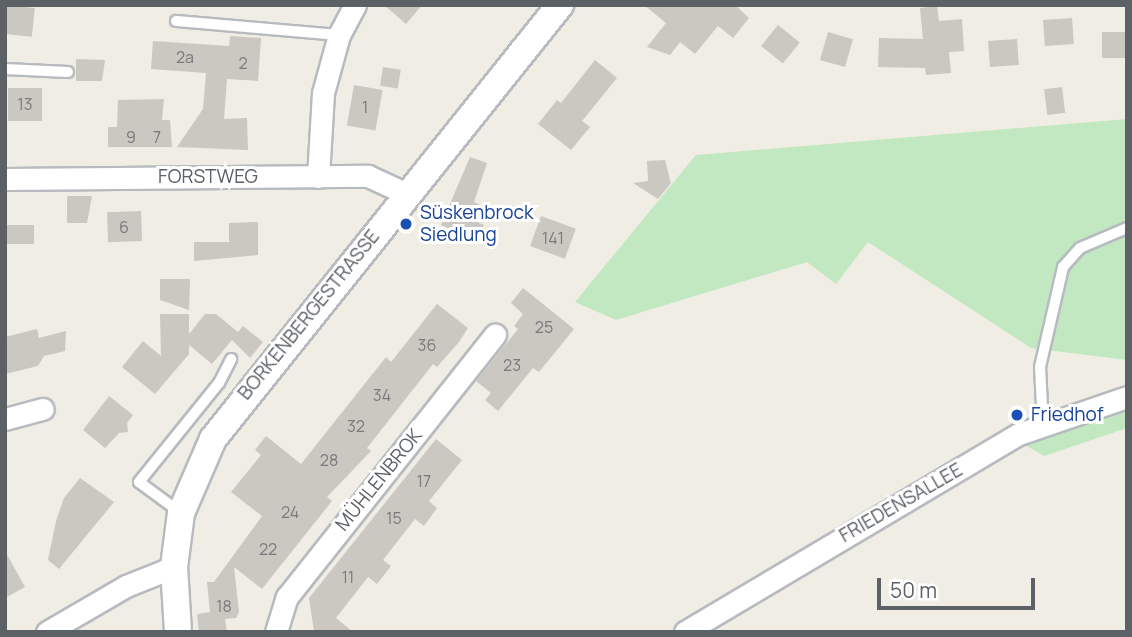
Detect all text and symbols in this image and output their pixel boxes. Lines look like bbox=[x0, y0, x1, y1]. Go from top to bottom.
house number: 2a bbox=[176, 47, 194, 67]
house number: 2 bbox=[238, 53, 248, 73]
house number: 13 bbox=[17, 94, 33, 114]
house number: 1 bbox=[362, 97, 368, 117]
house number: 9 bbox=[126, 127, 136, 147]
house number: 7 bbox=[153, 127, 161, 147]
street label: FORSTWEG bbox=[158, 166, 258, 188]
place label: Süskenbrock Siedlung bbox=[420, 202, 533, 246]
marker: Süskenbrock Siedlung bbox=[398, 216, 414, 232]
house number: 6 bbox=[119, 217, 129, 237]
street label: BORKENBERGESTRASSE bbox=[233, 225, 385, 405]
house number: 141 bbox=[542, 228, 564, 248]
house number: 25 bbox=[535, 317, 553, 337]
house number: 36 bbox=[418, 335, 436, 355]
house number: 23 bbox=[503, 355, 521, 375]
house number: 34 bbox=[373, 385, 391, 405]
place label: Friedhof bbox=[1031, 404, 1103, 426]
marker: Friedhof bbox=[1009, 407, 1025, 423]
house number: 32 bbox=[347, 416, 365, 436]
street label: MÜHLENBROK bbox=[331, 424, 427, 536]
house number: 28 bbox=[320, 450, 338, 470]
street label: FRIEDENSALLEE bbox=[835, 459, 967, 547]
house number: 17 bbox=[417, 471, 431, 491]
house number: 24 bbox=[281, 502, 299, 522]
house number: 15 bbox=[386, 508, 402, 528]
house number: 22 bbox=[259, 539, 277, 559]
scale bar bbox=[880, 564, 1038, 608]
house number: 11 bbox=[342, 567, 354, 587]
text: 50 m bbox=[890, 576, 937, 604]
house number: 18 bbox=[216, 596, 232, 616]

